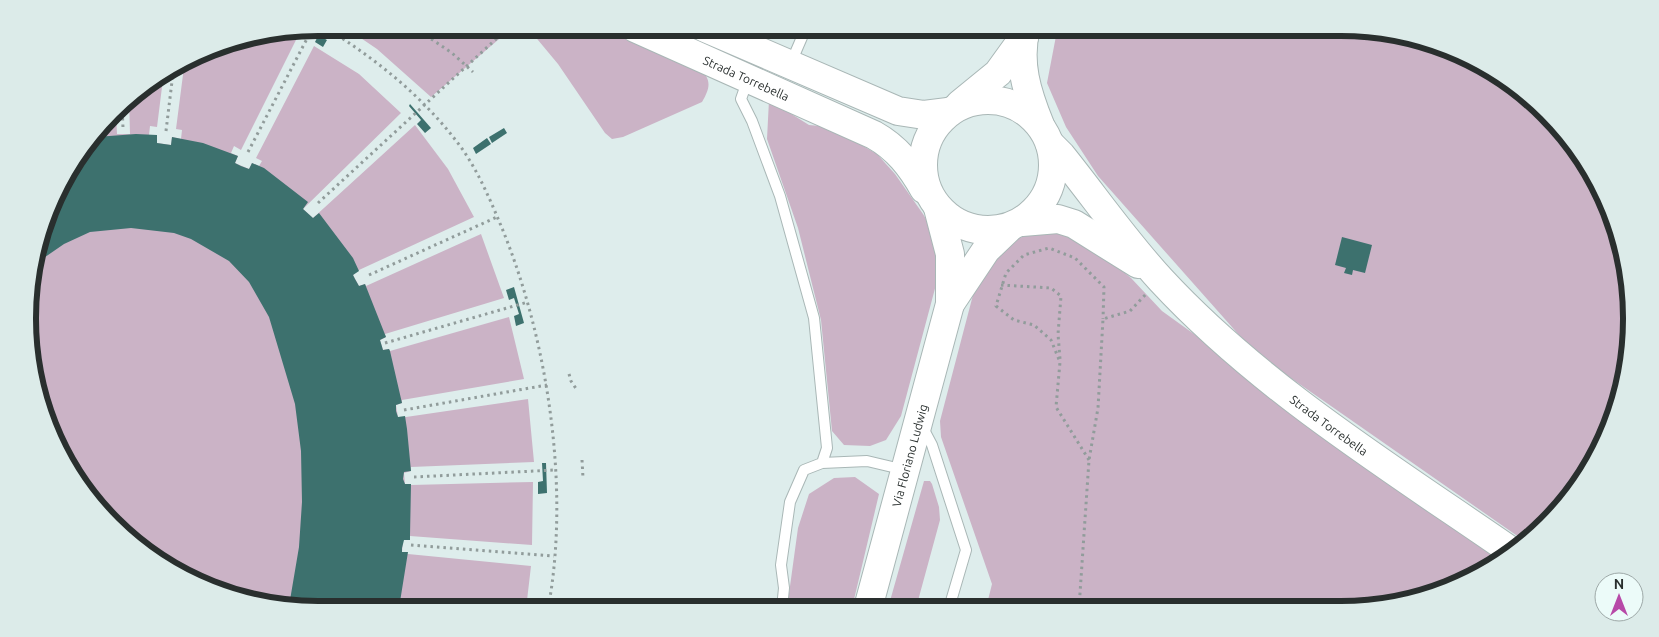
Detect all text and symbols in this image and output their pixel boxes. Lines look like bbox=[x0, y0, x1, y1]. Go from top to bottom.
street label: Strada Torrebella bbox=[701, 53, 791, 103]
street label: Strada Torrebella bbox=[1288, 392, 1370, 457]
street label: Via Floriano Ludwig bbox=[889, 403, 929, 508]
north arrow bbox=[1594, 572, 1644, 622]
text: N bbox=[1614, 576, 1624, 592]

